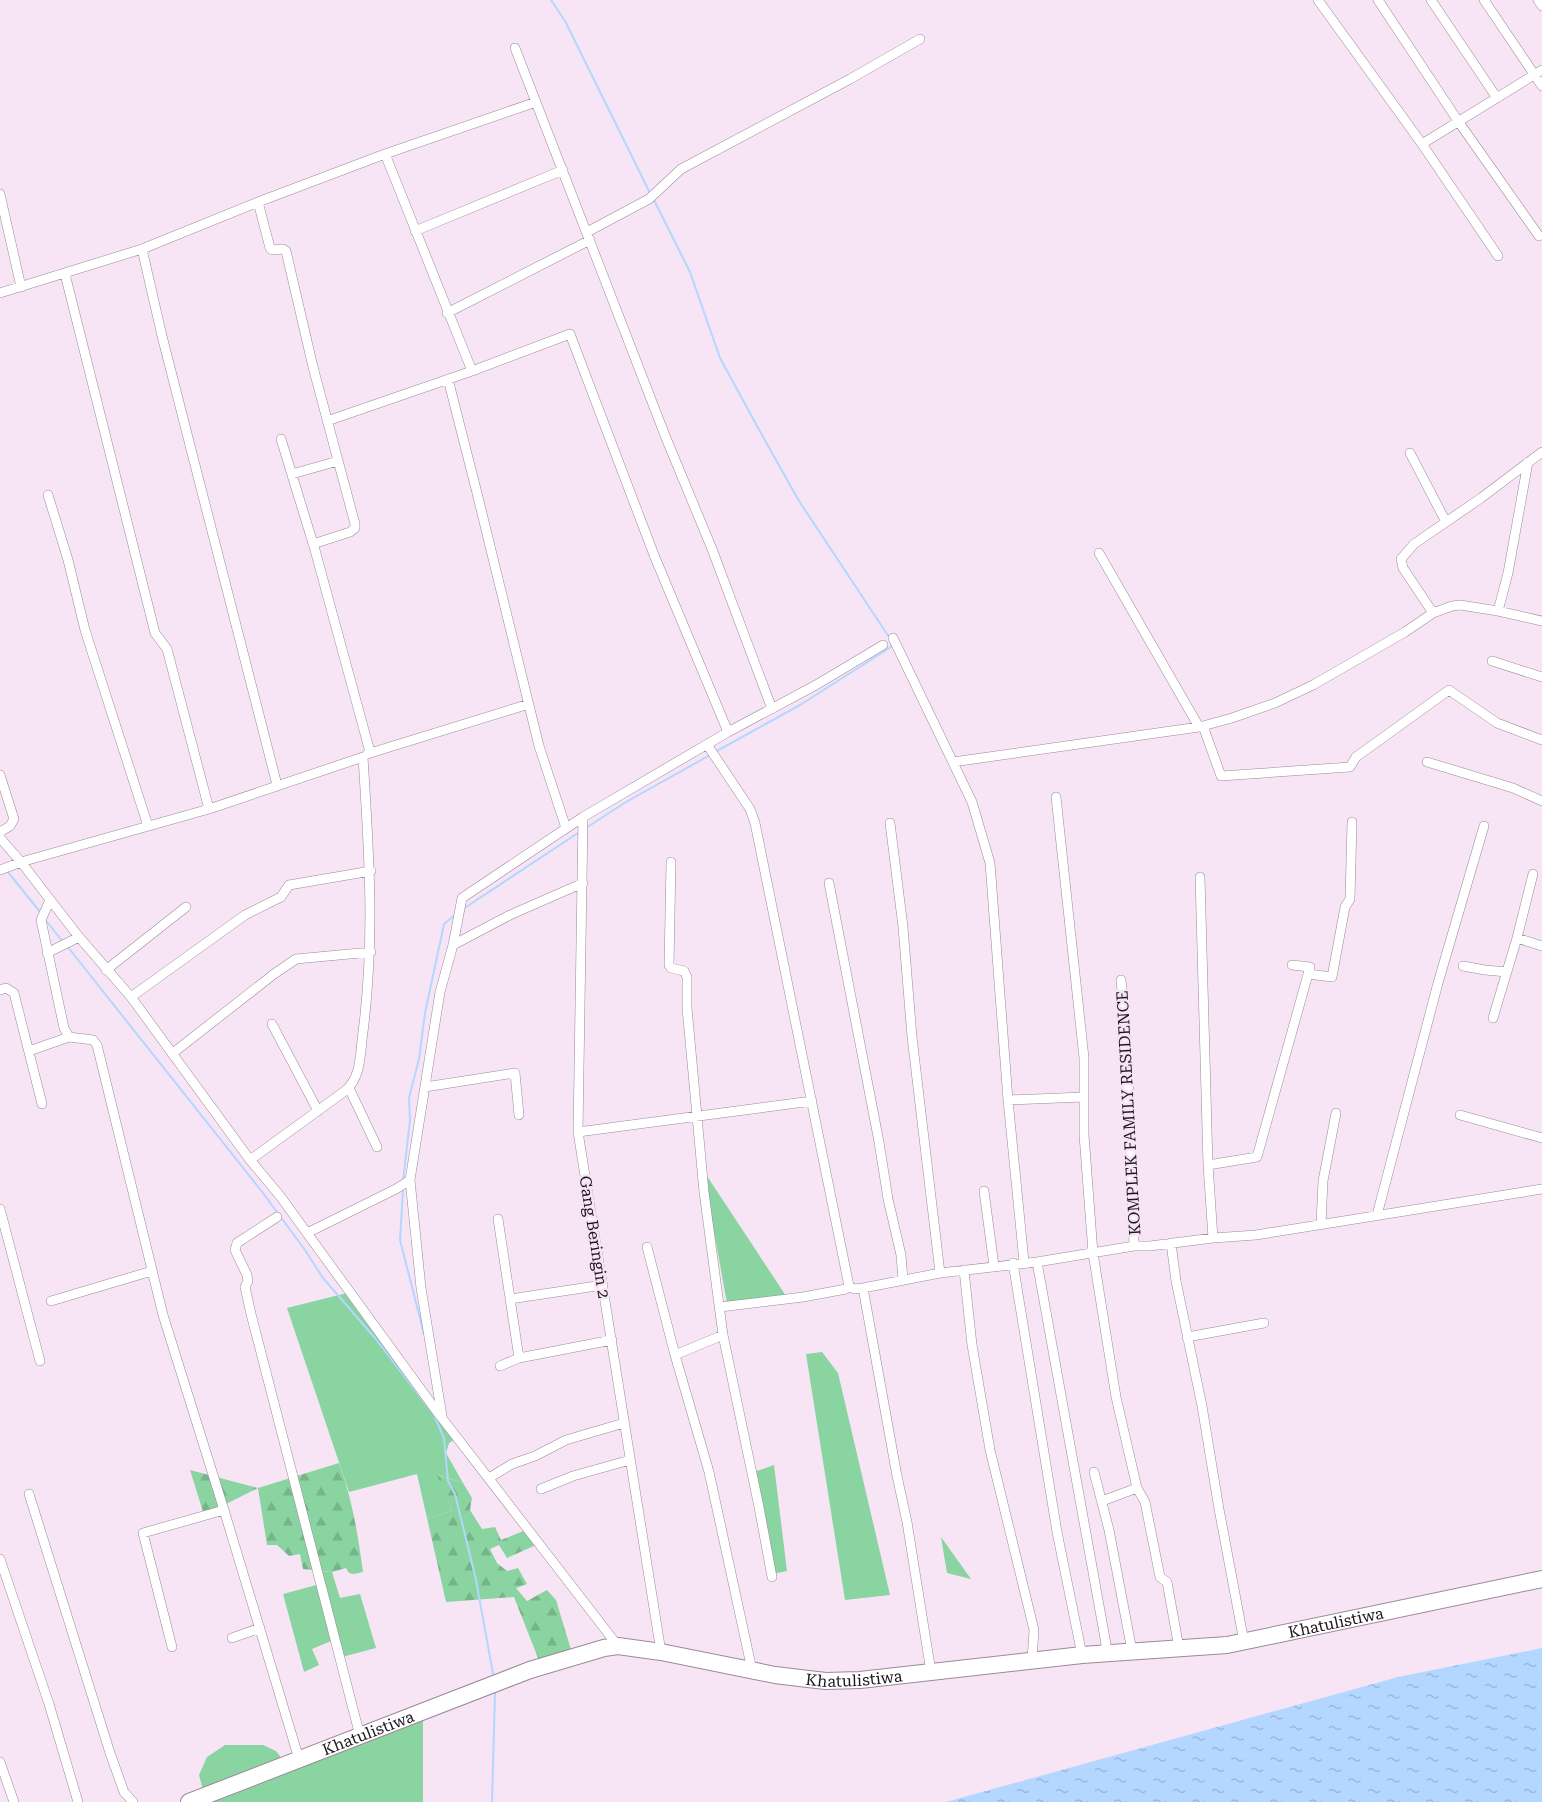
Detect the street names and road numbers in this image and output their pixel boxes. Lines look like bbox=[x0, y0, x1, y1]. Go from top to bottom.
street label: KOMPLEK FAMILY RESIDENCE bbox=[1113, 990, 1144, 1236]
street label: Gang Beringin 2 bbox=[575, 1174, 614, 1300]
street label: Khatulistiwa bbox=[1287, 1603, 1386, 1642]
street label: Khatulistiwa bbox=[804, 1666, 904, 1691]
street label: Khatulistiwa bbox=[320, 1707, 417, 1760]

